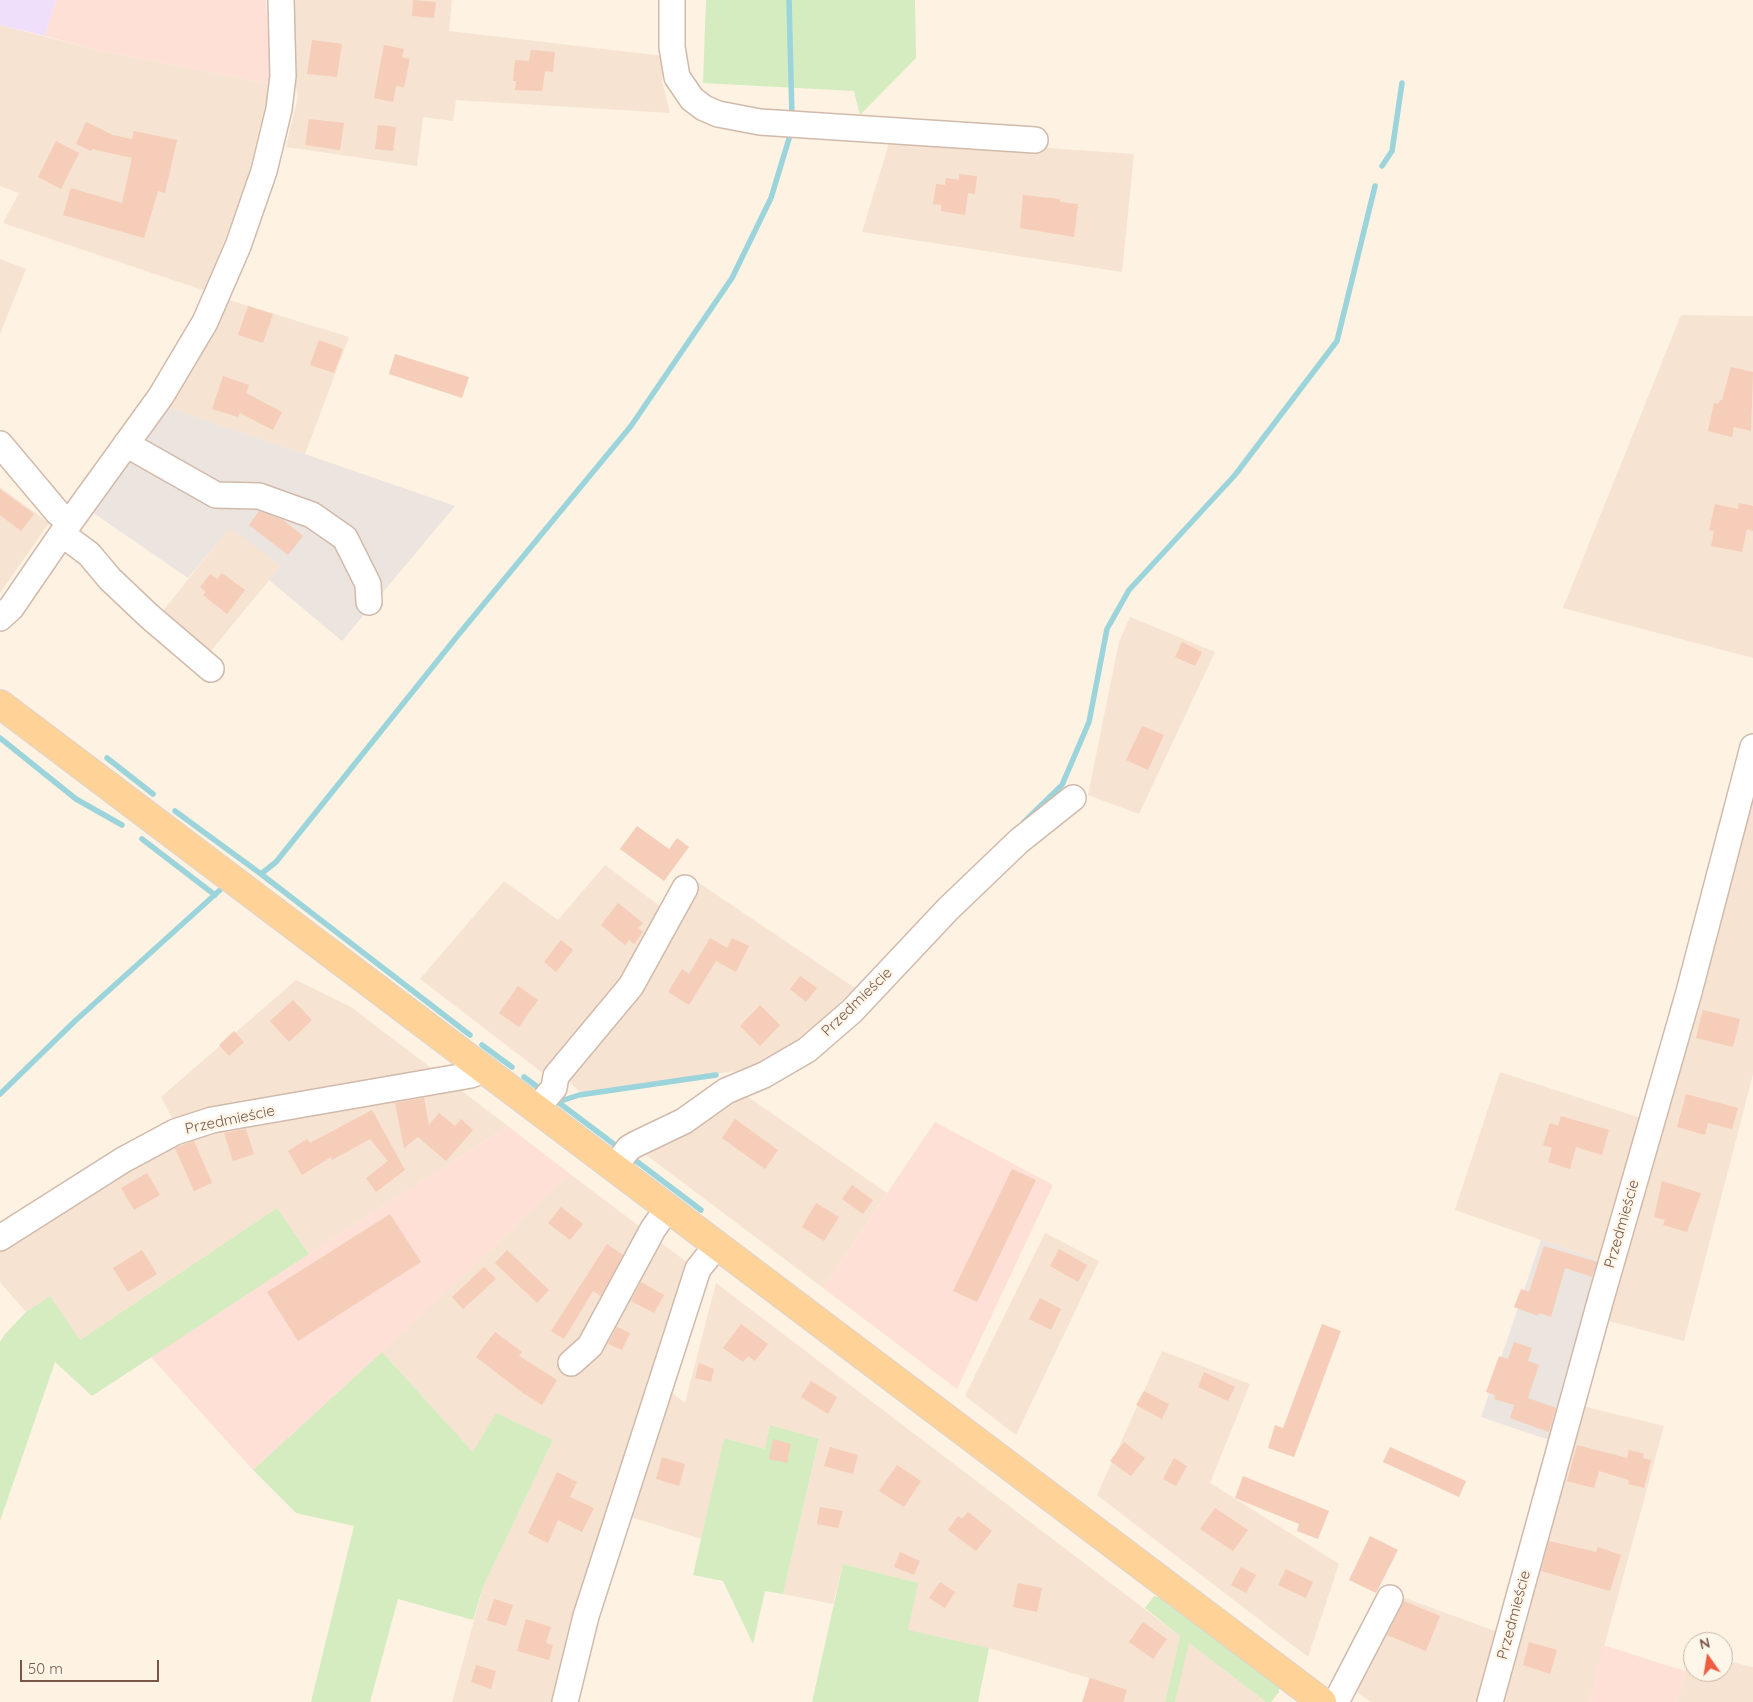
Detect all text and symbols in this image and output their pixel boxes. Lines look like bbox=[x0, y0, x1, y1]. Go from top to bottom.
street label: Przedmieście bbox=[818, 964, 896, 1040]
street label: Przedmieście bbox=[184, 1102, 276, 1138]
street label: Przedmieście bbox=[1601, 1178, 1643, 1270]
street label: Przedmieście bbox=[1494, 1569, 1534, 1661]
north arrow bbox=[1683, 1632, 1733, 1682]
text: N bbox=[1698, 1633, 1712, 1653]
scale bar bbox=[22, 1650, 161, 1682]
text: 50 m bbox=[28, 1659, 63, 1678]

